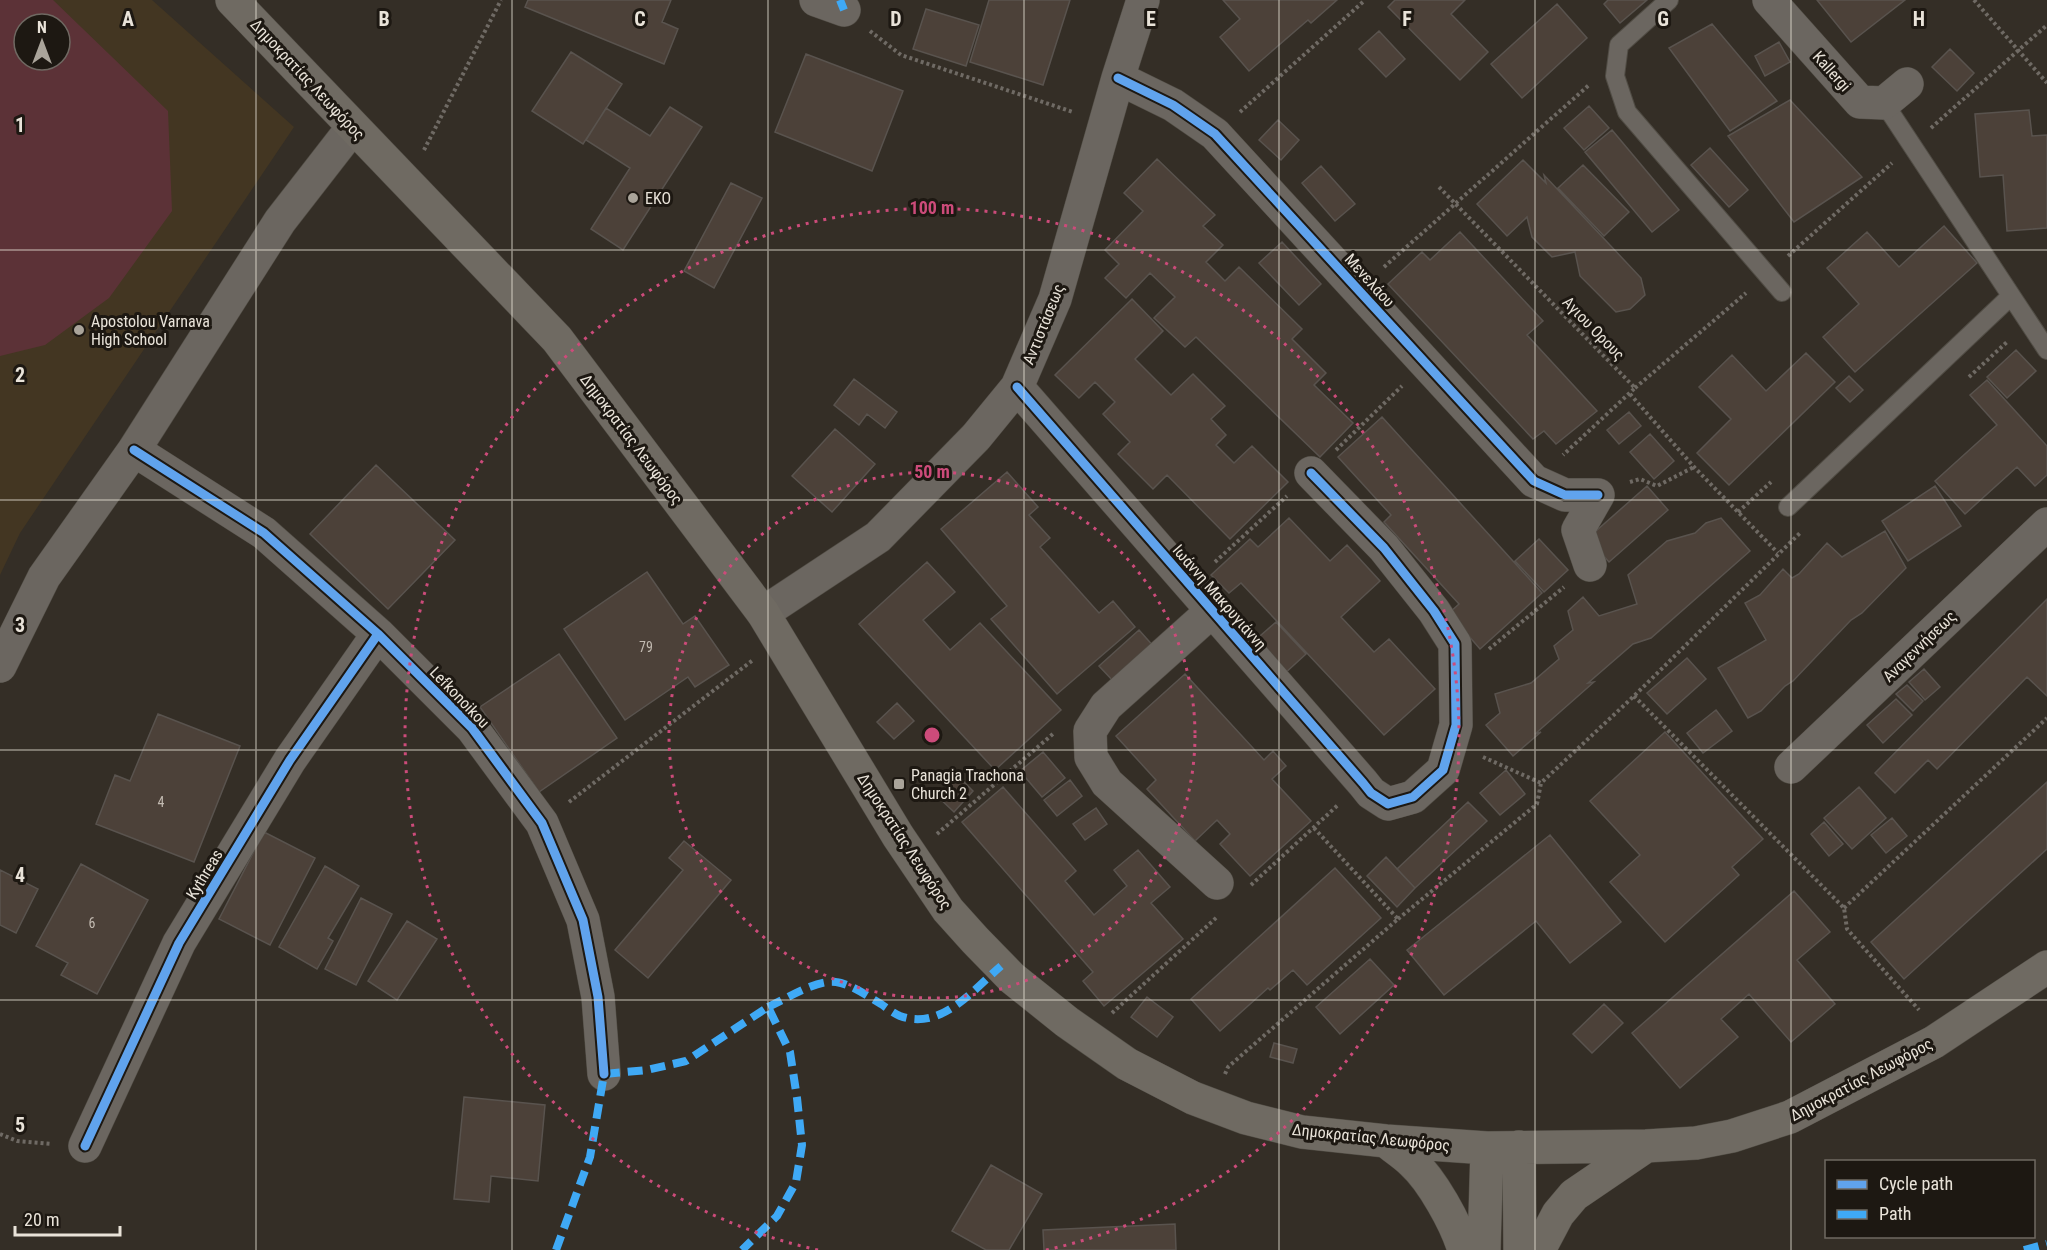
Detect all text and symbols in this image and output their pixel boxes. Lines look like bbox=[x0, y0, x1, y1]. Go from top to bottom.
text: A bbox=[122, 7, 134, 31]
text: B bbox=[378, 7, 390, 31]
text: C bbox=[634, 7, 646, 31]
text: D bbox=[890, 7, 902, 31]
text: E bbox=[1146, 7, 1156, 31]
text: F bbox=[1402, 7, 1412, 31]
text: G bbox=[1657, 7, 1669, 31]
text: H bbox=[1913, 7, 1925, 31]
north arrow bbox=[12, 12, 72, 72]
street label: Δημοκρατίας Λεωφόρος bbox=[247, 15, 369, 144]
text: N bbox=[37, 18, 47, 37]
street label: Kallergi bbox=[1809, 47, 1855, 95]
text: 1 bbox=[15, 113, 25, 137]
place label: EKO bbox=[645, 189, 671, 208]
marker: EKO bbox=[626, 191, 640, 205]
text: 100 m bbox=[910, 197, 954, 218]
street label: Μενελάου bbox=[1341, 250, 1399, 311]
street label: Αντιστάσεως bbox=[1019, 281, 1068, 367]
street label: Αγιου Ορους bbox=[1559, 293, 1629, 364]
place label: Apostolou Varnava High School bbox=[91, 312, 210, 349]
marker: Apostolou Varnava High School bbox=[72, 323, 86, 337]
text: 2 bbox=[15, 363, 25, 387]
street label: Δημοκρατίας Λεωφόρος bbox=[576, 370, 687, 508]
text: 50 m bbox=[914, 461, 950, 482]
street label: Ιωάννη Μακρυγιάννη bbox=[1169, 541, 1271, 654]
street label: Αναγεννήσεως bbox=[1879, 607, 1960, 686]
text: 3 bbox=[15, 613, 25, 637]
house number: 79 bbox=[639, 639, 653, 655]
street label: Lefkonoikou bbox=[426, 663, 494, 732]
centre of rings bbox=[922, 725, 942, 745]
place label: Panagia Trachona Church 2 bbox=[911, 766, 1024, 803]
street label: Δημοκρατίας Λεωφόρος bbox=[853, 770, 956, 913]
marker: Panagia Trachona Church 2 bbox=[892, 777, 906, 791]
house number: 4 bbox=[158, 794, 165, 810]
street label: Kythreas bbox=[182, 846, 227, 903]
text: 4 bbox=[15, 863, 25, 887]
house number: 6 bbox=[89, 915, 96, 931]
street label: Δημοκρατίας Λεωφόρος bbox=[1787, 1034, 1936, 1125]
text: 5 bbox=[15, 1113, 25, 1137]
street label: Δημοκρατίας Λεωφόρος bbox=[1291, 1120, 1451, 1155]
legend bbox=[1825, 1160, 2035, 1238]
text: Cycle path bbox=[1879, 1173, 1953, 1194]
scale bar bbox=[15, 1199, 120, 1237]
text: Path bbox=[1879, 1203, 1912, 1224]
text: 20 m bbox=[24, 1209, 59, 1230]

